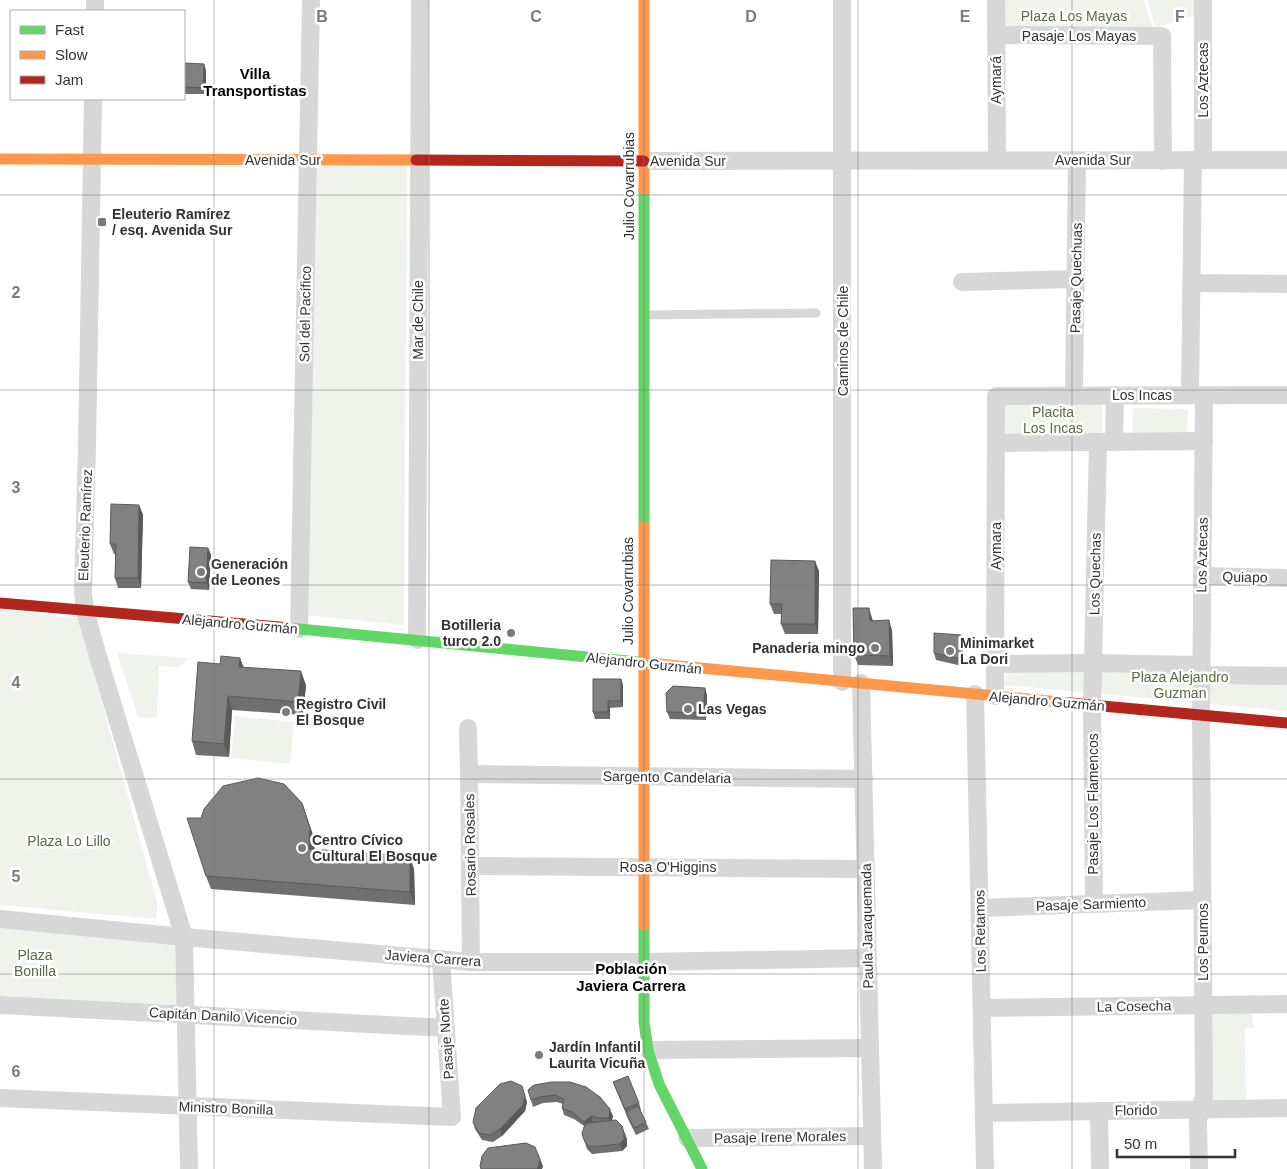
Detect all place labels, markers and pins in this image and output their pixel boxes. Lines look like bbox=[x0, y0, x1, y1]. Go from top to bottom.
place label: Eleuterio Ramírez / esq. Avenida Sur bbox=[112, 206, 233, 238]
marker: Eleuterio Ramírez / esq. Avenida Sur bbox=[96, 216, 108, 228]
place label: Generación de Leones bbox=[211, 556, 288, 588]
marker: Generación de Leones bbox=[195, 566, 207, 578]
place label: Botilleria turco 2.0 bbox=[441, 617, 501, 649]
marker: Botilleria turco 2.0 bbox=[505, 627, 517, 639]
place label: Minimarket La Dori bbox=[960, 635, 1034, 667]
place label: Panaderia mingo bbox=[752, 640, 865, 656]
marker: Panaderia mingo bbox=[869, 642, 881, 654]
marker: Minimarket La Dori bbox=[944, 645, 956, 657]
place label: Registro Civil El Bosque bbox=[296, 696, 386, 728]
place label: Las Vegas bbox=[698, 701, 767, 717]
marker: Las Vegas bbox=[682, 703, 694, 715]
marker: Registro Civil El Bosque bbox=[280, 706, 292, 718]
place label: Centro Cívico Cultural El Bosque bbox=[312, 832, 437, 864]
marker: Centro Cívico Cultural El Bosque bbox=[296, 842, 308, 854]
place label: Jardín Infantil Laurita Vicuña bbox=[549, 1039, 645, 1071]
marker: Jardín Infantil Laurita Vicuña bbox=[533, 1049, 545, 1061]

